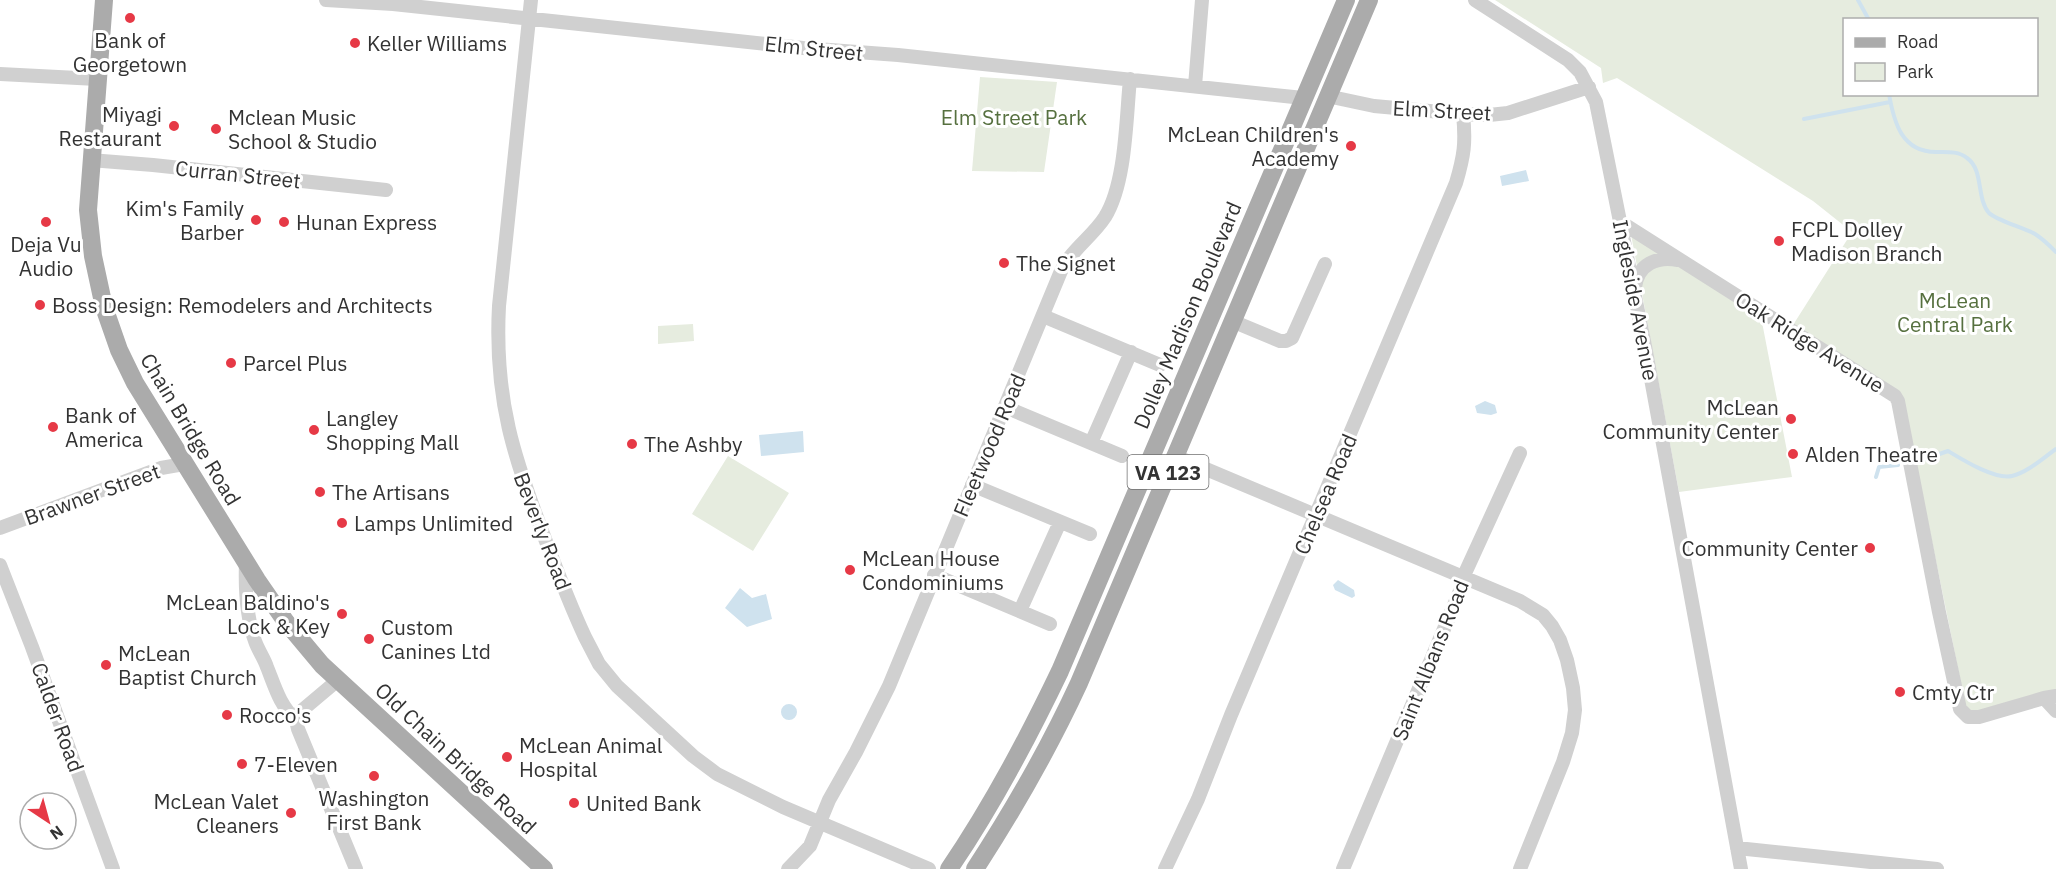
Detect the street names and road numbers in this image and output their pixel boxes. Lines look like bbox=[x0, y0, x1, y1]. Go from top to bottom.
street label: Elm Street bbox=[763, 29, 865, 67]
street label: Elm Street bbox=[1392, 93, 1492, 127]
street label: Curran Street bbox=[174, 153, 302, 195]
street label: Dolley Madison Boulevard bbox=[1126, 197, 1248, 433]
street label: Ingleside Avenue bbox=[1607, 217, 1665, 383]
street label: Oak Ridge Avenue bbox=[1730, 285, 1890, 399]
street label: Chain Bridge Road bbox=[134, 348, 248, 510]
street label: Fleetwood Road bbox=[946, 369, 1032, 521]
street label: Chelsea Road bbox=[1287, 429, 1363, 559]
road number: VA 123 bbox=[1128, 455, 1208, 489]
street label: Brawner Street bbox=[20, 457, 164, 531]
street label: Beverly Road bbox=[508, 468, 578, 594]
street label: Saint Albans Road bbox=[1385, 576, 1475, 744]
street label: Calder Road bbox=[25, 658, 91, 776]
street label: Old Chain Bridge Road bbox=[369, 676, 543, 840]

